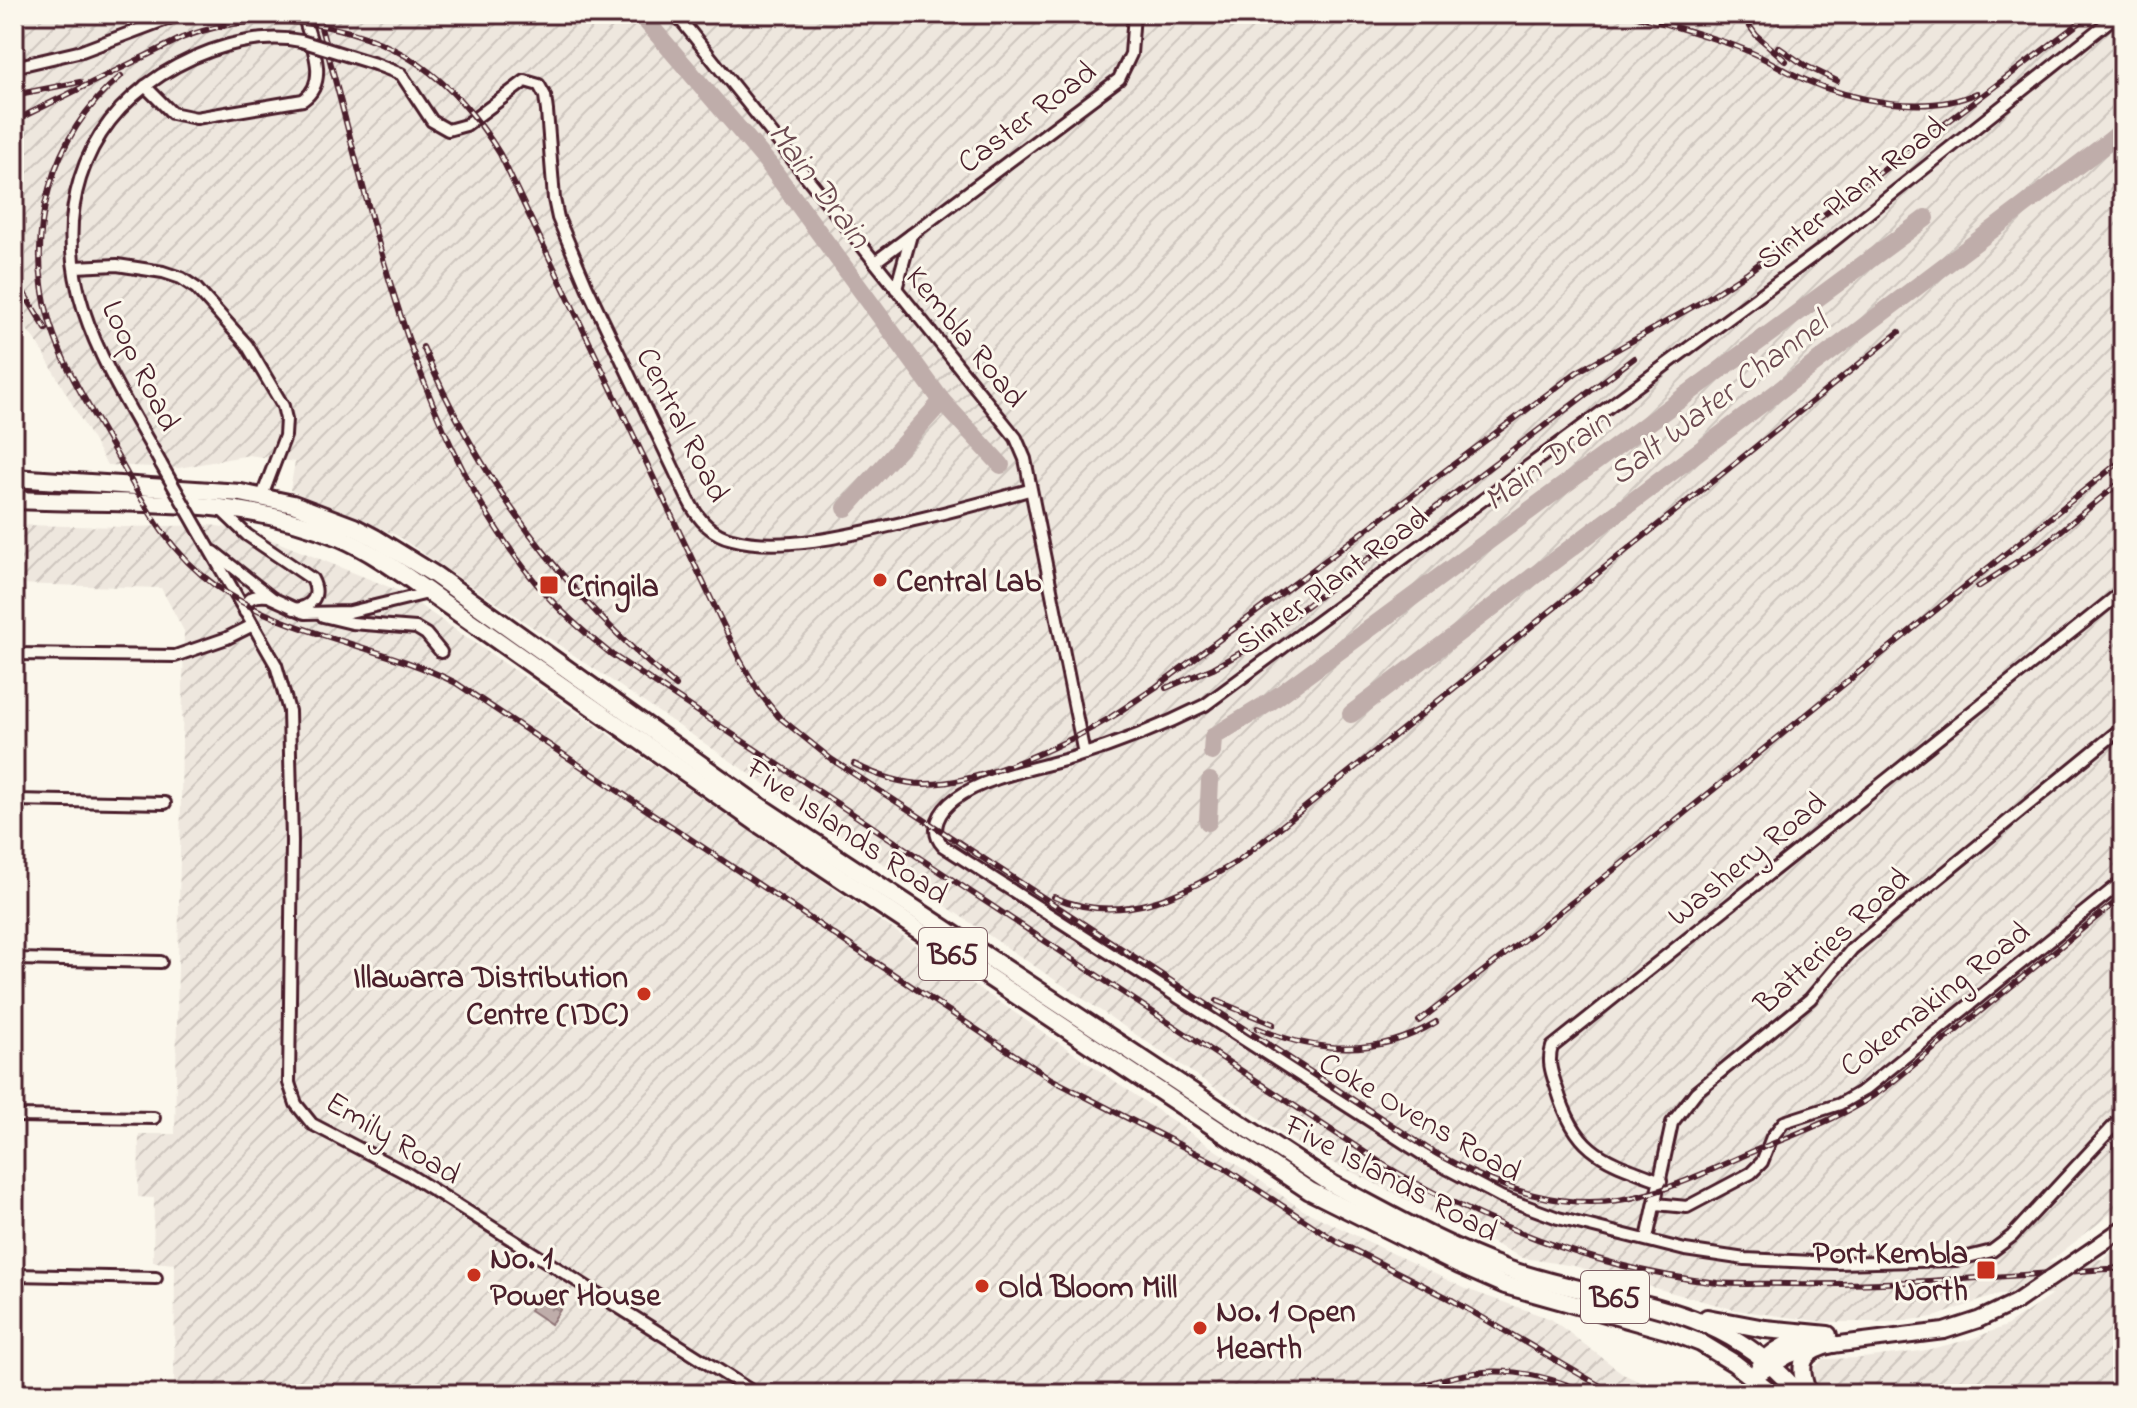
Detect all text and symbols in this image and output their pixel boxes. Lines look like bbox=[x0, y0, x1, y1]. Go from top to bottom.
street label: Caster Road bbox=[949, 51, 1108, 187]
street label: Sinter Plant Road bbox=[1748, 106, 1957, 284]
water label: Main Drain bbox=[754, 113, 883, 261]
street label: Kembla Road bbox=[892, 257, 1036, 419]
street label: Loop Road bbox=[87, 293, 191, 440]
water label: Salt Water Channel bbox=[1599, 298, 1843, 500]
street label: Central Road bbox=[622, 340, 740, 511]
water label: Main Drain bbox=[1474, 398, 1624, 526]
street label: Sinter Plant Road bbox=[1227, 497, 1439, 669]
place label: Central Lab bbox=[896, 560, 1041, 607]
place label: Cringila bbox=[567, 565, 659, 613]
marker: Central Lab bbox=[871, 571, 889, 589]
marker: Cringila bbox=[538, 574, 560, 596]
street label: Five Islands Road bbox=[734, 747, 957, 918]
street label: Washery Road bbox=[1658, 782, 1838, 940]
street label: Batteries Road bbox=[1744, 858, 1922, 1028]
street label: Cokemaking Road bbox=[1831, 911, 2042, 1090]
road number: B65 bbox=[919, 928, 987, 980]
place label: Illawarra Distribution Centre (IDC) bbox=[353, 956, 629, 1040]
marker: Illawarra Distribution Centre (IDC) bbox=[635, 985, 653, 1003]
street label: Coke Ovens Road bbox=[1309, 1042, 1530, 1196]
street label: Emily Road bbox=[315, 1081, 469, 1199]
street label: Five Islands Road bbox=[1274, 1103, 1506, 1256]
place label: Port Kembla North bbox=[1813, 1232, 1968, 1316]
place label: No. 1 Power House bbox=[490, 1237, 662, 1321]
marker: Port Kembla North bbox=[1975, 1259, 1997, 1281]
marker: No. 1 Power House bbox=[465, 1266, 483, 1284]
place label: Old Bloom Mill bbox=[998, 1266, 1177, 1313]
road number: B65 bbox=[1581, 1271, 1649, 1323]
marker: Old Bloom Mill bbox=[973, 1277, 991, 1295]
place label: No. 1 Open Hearth bbox=[1216, 1290, 1356, 1374]
marker: No. 1 Open Hearth bbox=[1191, 1319, 1209, 1337]

